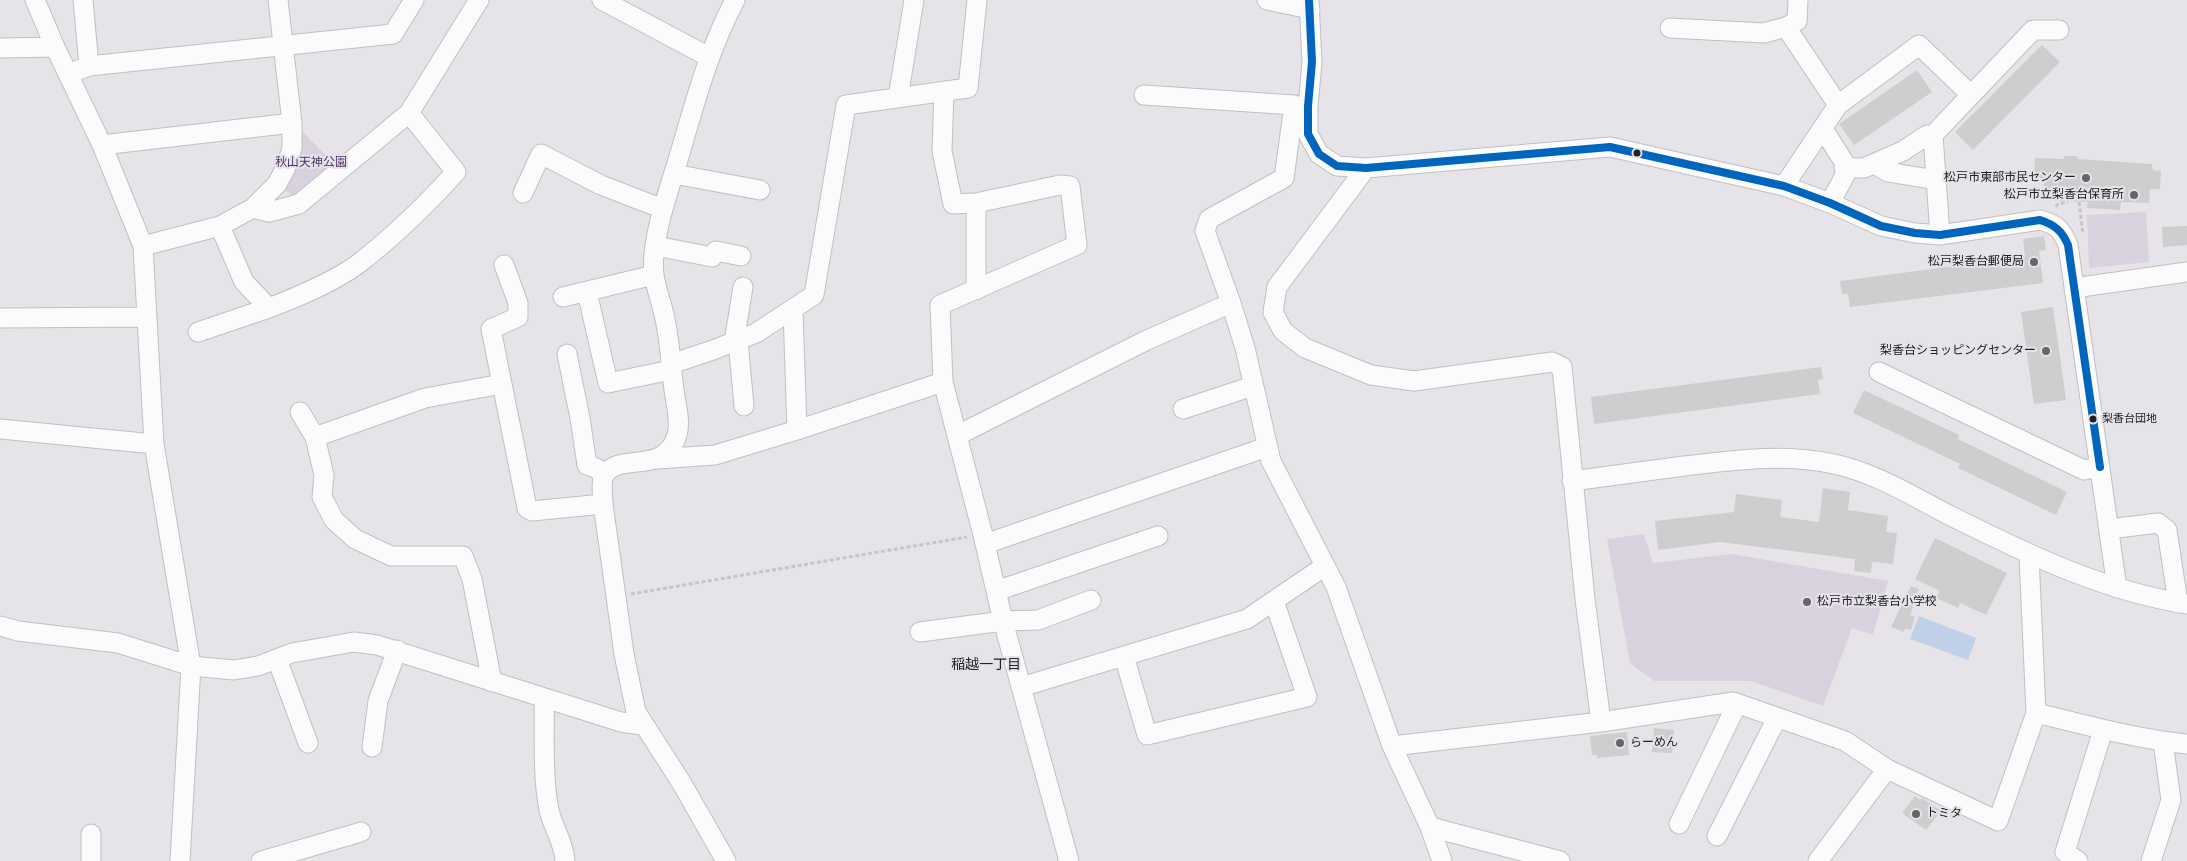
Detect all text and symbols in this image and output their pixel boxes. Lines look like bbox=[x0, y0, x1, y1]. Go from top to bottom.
unlabelled marker bbox=[1632, 148, 1642, 158]
park label: 秋山天神公園 bbox=[275, 156, 347, 170]
place label: 松戸市東部市民センター bbox=[1944, 171, 2076, 185]
marker: 松戸市東部市民センター bbox=[2080, 172, 2092, 184]
place label: 松戸市立梨香台保育所 bbox=[2004, 188, 2124, 202]
marker: 松戸市立梨香台保育所 bbox=[2128, 189, 2140, 201]
place label: 松戸梨香台郵便局 bbox=[1928, 255, 2024, 269]
marker: 松戸梨香台郵便局 bbox=[2028, 256, 2040, 268]
place label: 梨香台ショッピングセンター bbox=[1880, 344, 2036, 358]
marker: 梨香台ショッピングセンター bbox=[2040, 345, 2052, 357]
place label: 梨香台団地 bbox=[2102, 412, 2157, 426]
marker: 梨香台団地 bbox=[2088, 414, 2098, 424]
place label: 松戸市立梨香台小学校 bbox=[1817, 595, 1937, 609]
marker: 松戸市立梨香台小学校 bbox=[1801, 596, 1813, 608]
district label: 稲越一丁目 bbox=[951, 658, 1021, 674]
place label: らーめん bbox=[1630, 736, 1678, 750]
marker: らーめん bbox=[1614, 737, 1626, 749]
place label: トミタ bbox=[1926, 807, 1962, 821]
marker: トミタ bbox=[1910, 808, 1922, 820]

